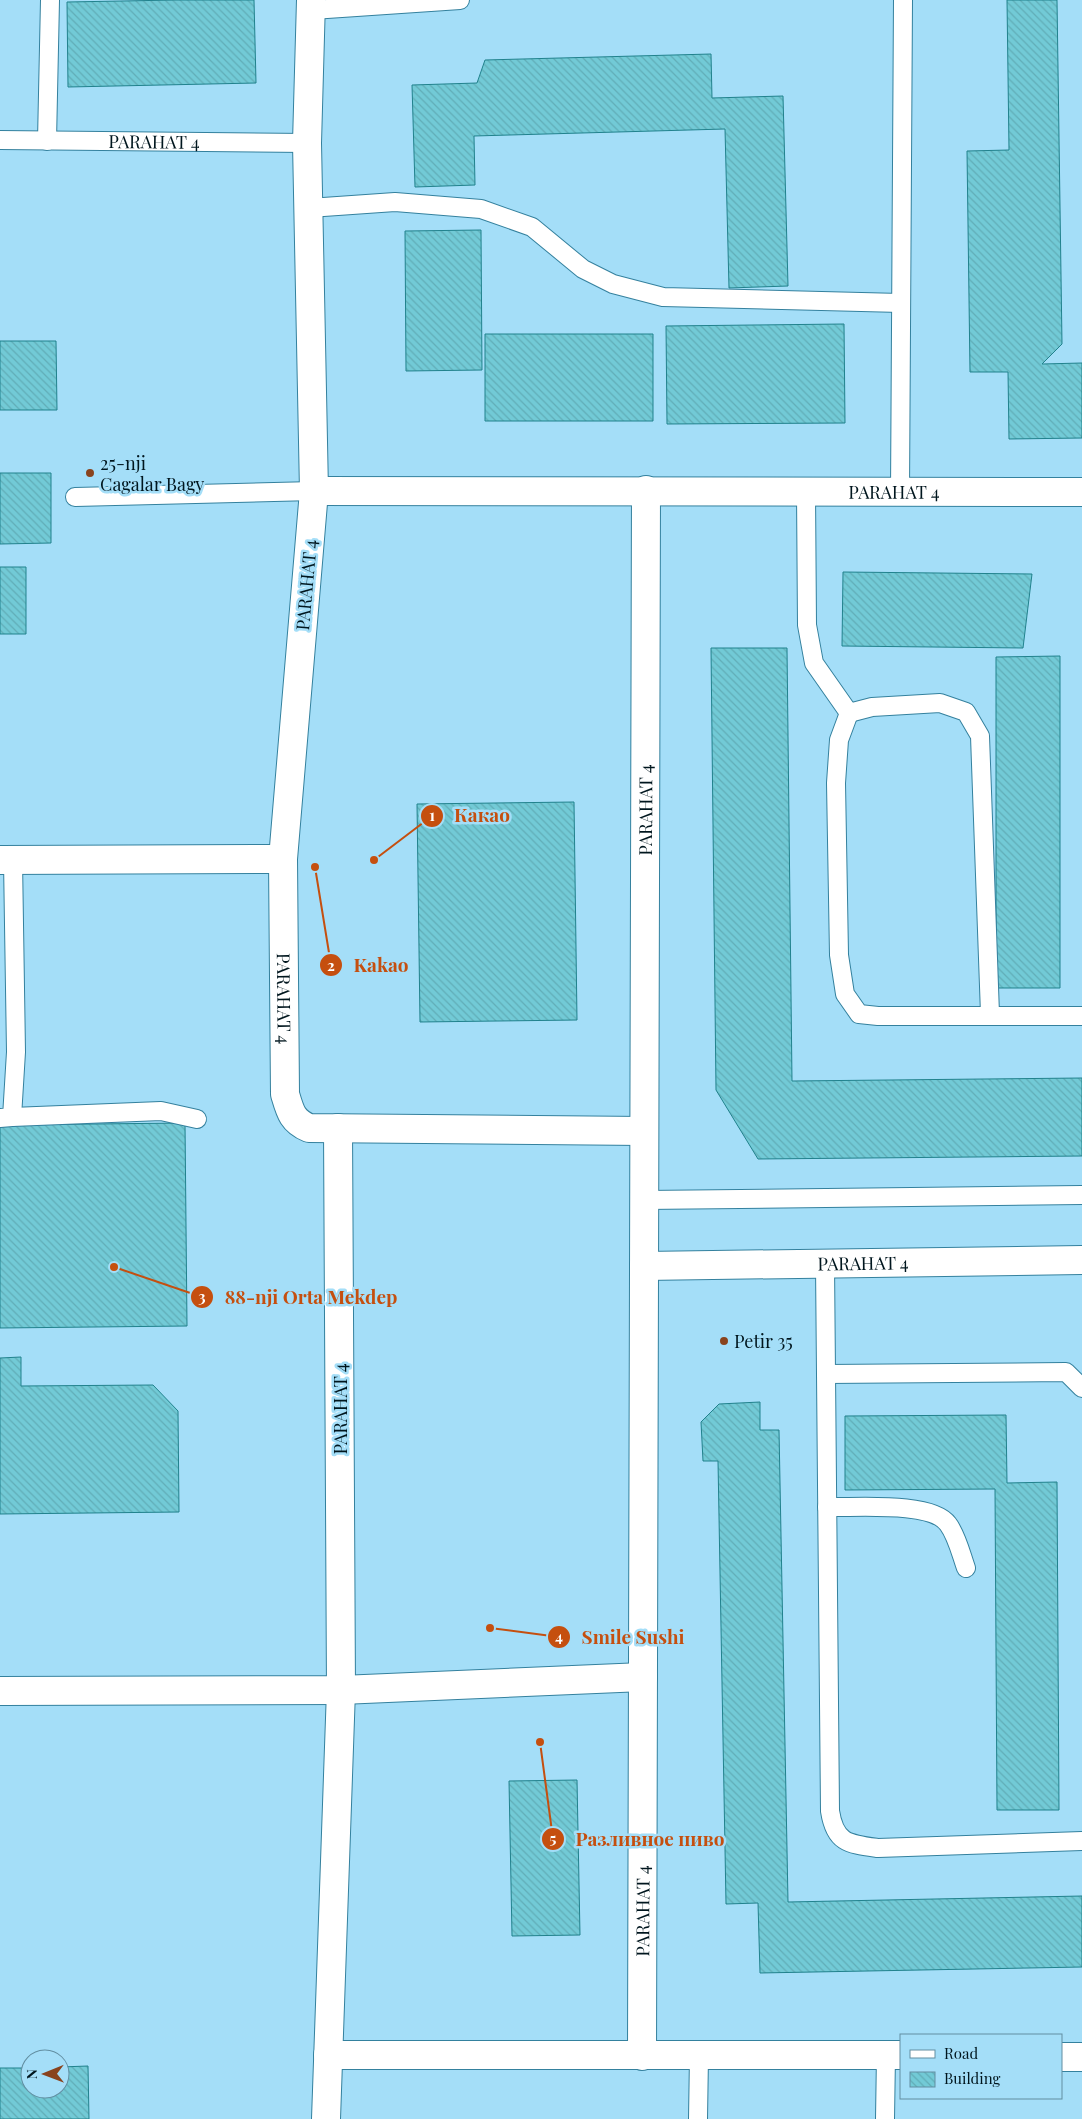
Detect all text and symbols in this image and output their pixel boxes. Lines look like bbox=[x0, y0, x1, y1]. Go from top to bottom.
street label: PARAHAT 4 bbox=[108, 129, 200, 154]
place label: 25-nji Cagalar Bagy bbox=[100, 451, 204, 496]
marker: 25-nji Cagalar Bagy bbox=[84, 467, 96, 479]
street label: PARAHAT 4 bbox=[848, 480, 940, 504]
street label: PARAHAT 4 bbox=[290, 538, 322, 631]
street label: PARAHAT 4 bbox=[633, 764, 657, 856]
callout: Какао bbox=[419, 799, 520, 833]
text: Какао bbox=[454, 801, 510, 827]
text: 1 bbox=[429, 805, 435, 825]
callout: Kakao bbox=[318, 948, 418, 982]
text: Kakao bbox=[353, 951, 409, 977]
street label: PARAHAT 4 bbox=[272, 953, 297, 1044]
text: 2 bbox=[327, 955, 335, 975]
street label: PARAHAT 4 bbox=[817, 1250, 909, 1276]
callout: 88-nji Orta Mekdep bbox=[190, 1280, 408, 1314]
text: 88-nji Orta Mekdep bbox=[225, 1283, 397, 1309]
text: 3 bbox=[198, 1286, 206, 1306]
place label: Petir 35 bbox=[734, 1329, 793, 1353]
marker: Petir 35 bbox=[718, 1335, 730, 1347]
street label: PARAHAT 4 bbox=[328, 1363, 352, 1455]
callout: Smile Sushi bbox=[547, 1620, 695, 1654]
text: Smile Sushi bbox=[582, 1623, 684, 1649]
text: 4 bbox=[555, 1626, 563, 1646]
callout: Разливное пиво bbox=[540, 1822, 734, 1856]
text: Разливное пиво bbox=[576, 1825, 725, 1851]
text: 5 bbox=[550, 1828, 557, 1848]
street label: PARAHAT 4 bbox=[630, 1865, 654, 1957]
legend bbox=[900, 2034, 1062, 2099]
text: Road bbox=[944, 2043, 978, 2063]
north arrow bbox=[20, 2049, 70, 2099]
text: Building bbox=[944, 2068, 1001, 2088]
text: N bbox=[22, 2069, 41, 2079]

